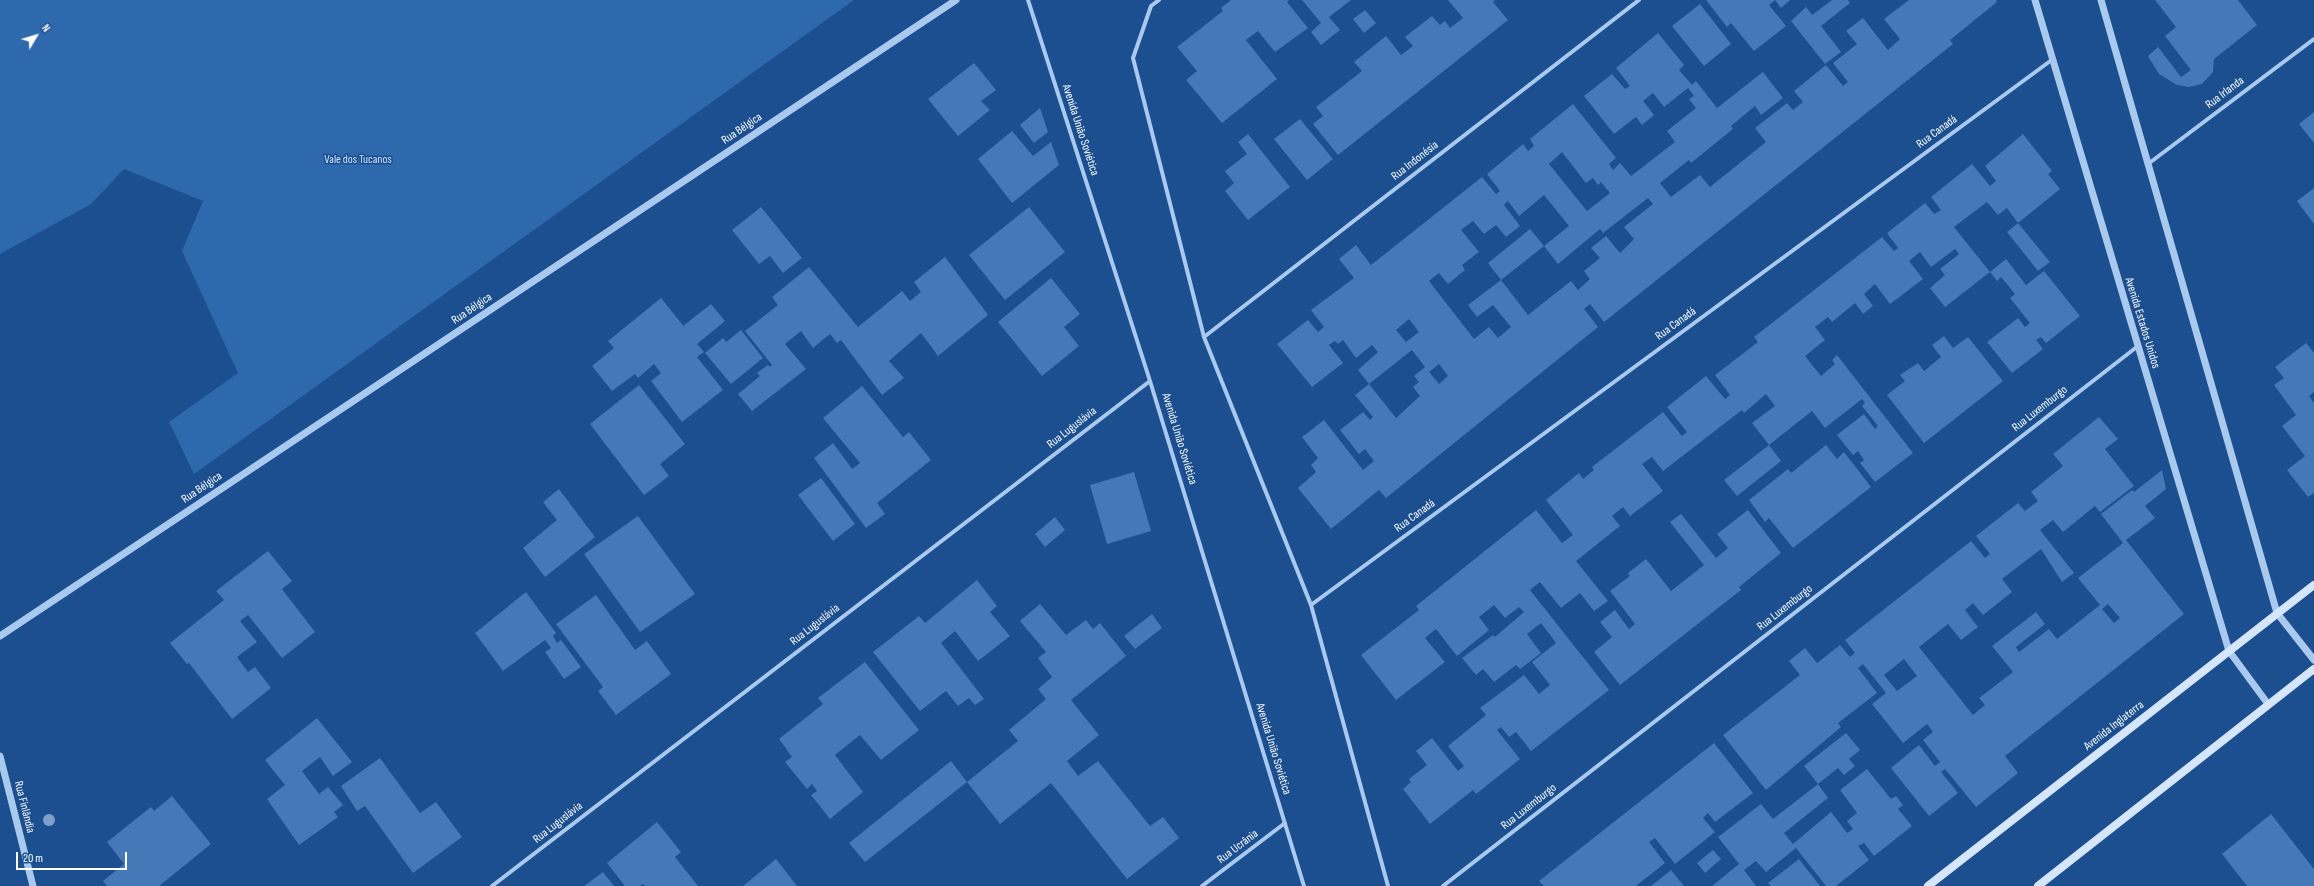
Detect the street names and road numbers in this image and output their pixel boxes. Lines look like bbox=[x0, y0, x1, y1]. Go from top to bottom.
street label: Rua Irlanda bbox=[2203, 74, 2247, 112]
street label: Avenida União Soviética bbox=[1058, 83, 1102, 177]
street label: Rua Bélgica bbox=[719, 110, 765, 148]
street label: Rua Canadá bbox=[1914, 112, 1960, 152]
street label: Rua Indonésia bbox=[1389, 138, 1441, 184]
street label: Avenida Estados Unidos bbox=[2121, 276, 2163, 370]
street label: Rua Bélgica bbox=[449, 290, 495, 328]
street label: Rua Canadá bbox=[1653, 304, 1699, 344]
street label: Rua Luxemburgo bbox=[2009, 383, 2071, 435]
street label: Avenida União Soviética bbox=[1158, 392, 1200, 486]
street label: Rua Luguslávia bbox=[1044, 404, 1100, 452]
street label: Rua Bélgica bbox=[179, 469, 225, 507]
street label: Rua Canadá bbox=[1392, 496, 1438, 536]
street label: Rua Luxemburgo bbox=[1754, 582, 1816, 634]
street label: Rua Luguslávia bbox=[787, 601, 843, 649]
street label: Avenida Inglaterra bbox=[2081, 698, 2147, 754]
street label: Avenida União Soviética bbox=[1252, 702, 1294, 796]
street label: Rua Finlândia bbox=[11, 780, 37, 834]
street label: Rua Luxemburgo bbox=[1498, 781, 1560, 833]
street label: Rua Luguslávia bbox=[530, 799, 586, 847]
street label: Rua Ucrânia bbox=[1215, 827, 1261, 867]

